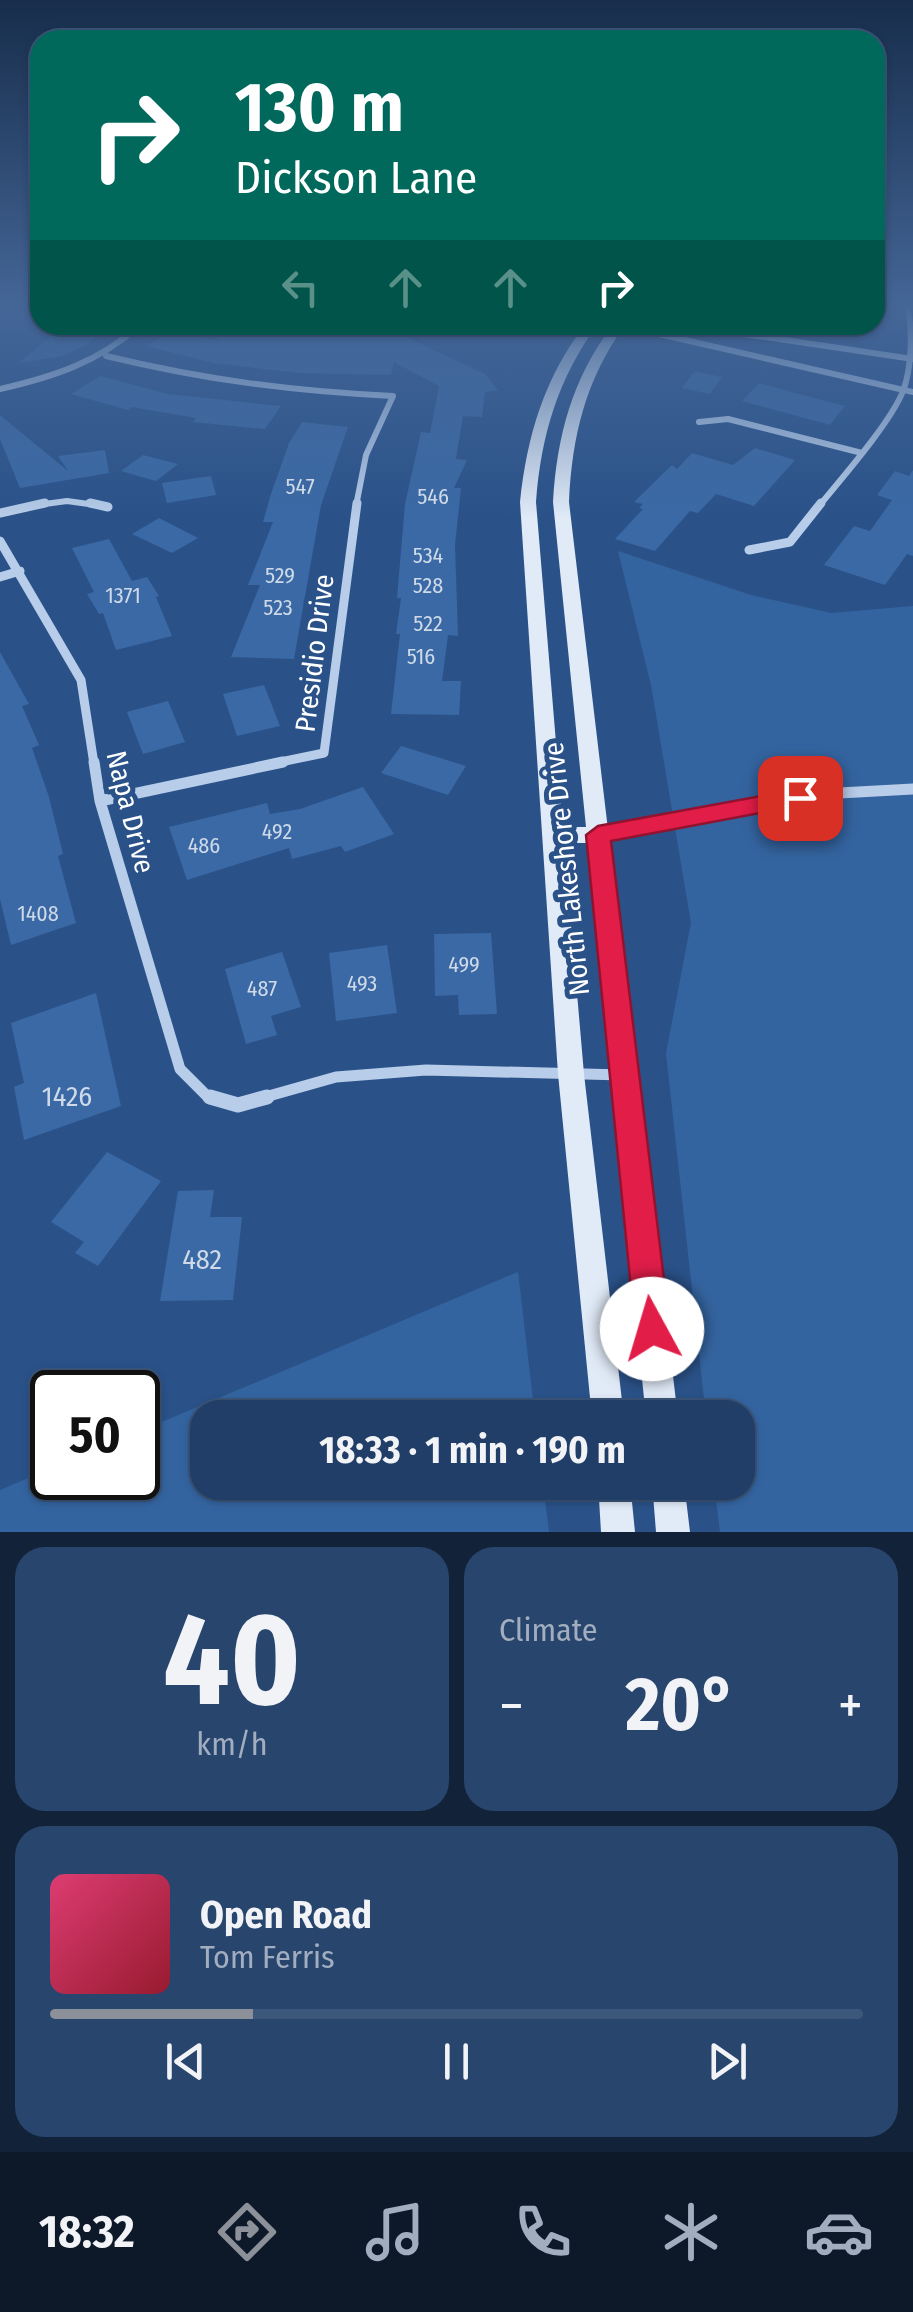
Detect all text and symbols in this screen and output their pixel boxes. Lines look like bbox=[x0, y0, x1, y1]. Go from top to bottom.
text: 130 m bbox=[235, 66, 404, 150]
icon: right bbox=[70, 70, 200, 200]
text: Dickson Lane bbox=[235, 151, 477, 205]
icon: left bbox=[273, 260, 328, 315]
icon: ahead bbox=[378, 260, 433, 315]
icon: ahead bbox=[483, 260, 538, 315]
icon: right bbox=[588, 260, 643, 315]
house number: 547 bbox=[285, 473, 315, 500]
house number: 546 bbox=[417, 483, 449, 510]
house number: 534 bbox=[413, 542, 444, 569]
house number: 529 bbox=[265, 562, 295, 589]
street label: Presidio Drive bbox=[288, 572, 341, 734]
house number: 528 bbox=[413, 572, 443, 599]
house number: 1371 bbox=[105, 582, 141, 609]
house number: 523 bbox=[263, 594, 293, 621]
house number: 522 bbox=[413, 610, 443, 637]
house number: 516 bbox=[407, 643, 435, 670]
street label: North Lakeshore Drive bbox=[537, 741, 596, 997]
street label: Napa Drive bbox=[99, 748, 162, 877]
pin bbox=[758, 756, 843, 841]
icon: arrive bbox=[773, 771, 828, 826]
house number: 492 bbox=[262, 818, 292, 845]
house number: 486 bbox=[188, 832, 220, 859]
house number: 1408 bbox=[17, 900, 59, 927]
house number: 499 bbox=[448, 951, 480, 978]
house number: 493 bbox=[347, 970, 377, 997]
house number: 487 bbox=[247, 975, 277, 1002]
house number: 1426 bbox=[42, 1080, 92, 1113]
house number: 482 bbox=[182, 1243, 222, 1276]
position arrow bbox=[600, 1277, 704, 1381]
speed limit sign: 50 bbox=[30, 1370, 160, 1500]
text: 18:33 · 1 min · 190 m bbox=[319, 1427, 626, 1473]
text: 40 bbox=[163, 1582, 301, 1738]
text: Climate bbox=[499, 1611, 598, 1649]
text: 20° bbox=[626, 1660, 736, 1750]
text: − bbox=[499, 1673, 524, 1739]
text: + bbox=[838, 1673, 863, 1739]
text: km/h bbox=[196, 1725, 268, 1763]
text: Open Road bbox=[200, 1892, 372, 1938]
text: Tom Ferris bbox=[200, 1938, 335, 1976]
icon: previous bbox=[158, 2034, 213, 2089]
icon: pause bbox=[429, 2034, 484, 2089]
icon: next bbox=[700, 2034, 755, 2089]
icon: directions bbox=[212, 2197, 282, 2267]
icon: music bbox=[360, 2197, 430, 2267]
icon: phone bbox=[508, 2197, 578, 2267]
icon: climate bbox=[656, 2197, 726, 2267]
icon: car bbox=[804, 2197, 874, 2267]
text: 18:32 bbox=[39, 2205, 135, 2259]

